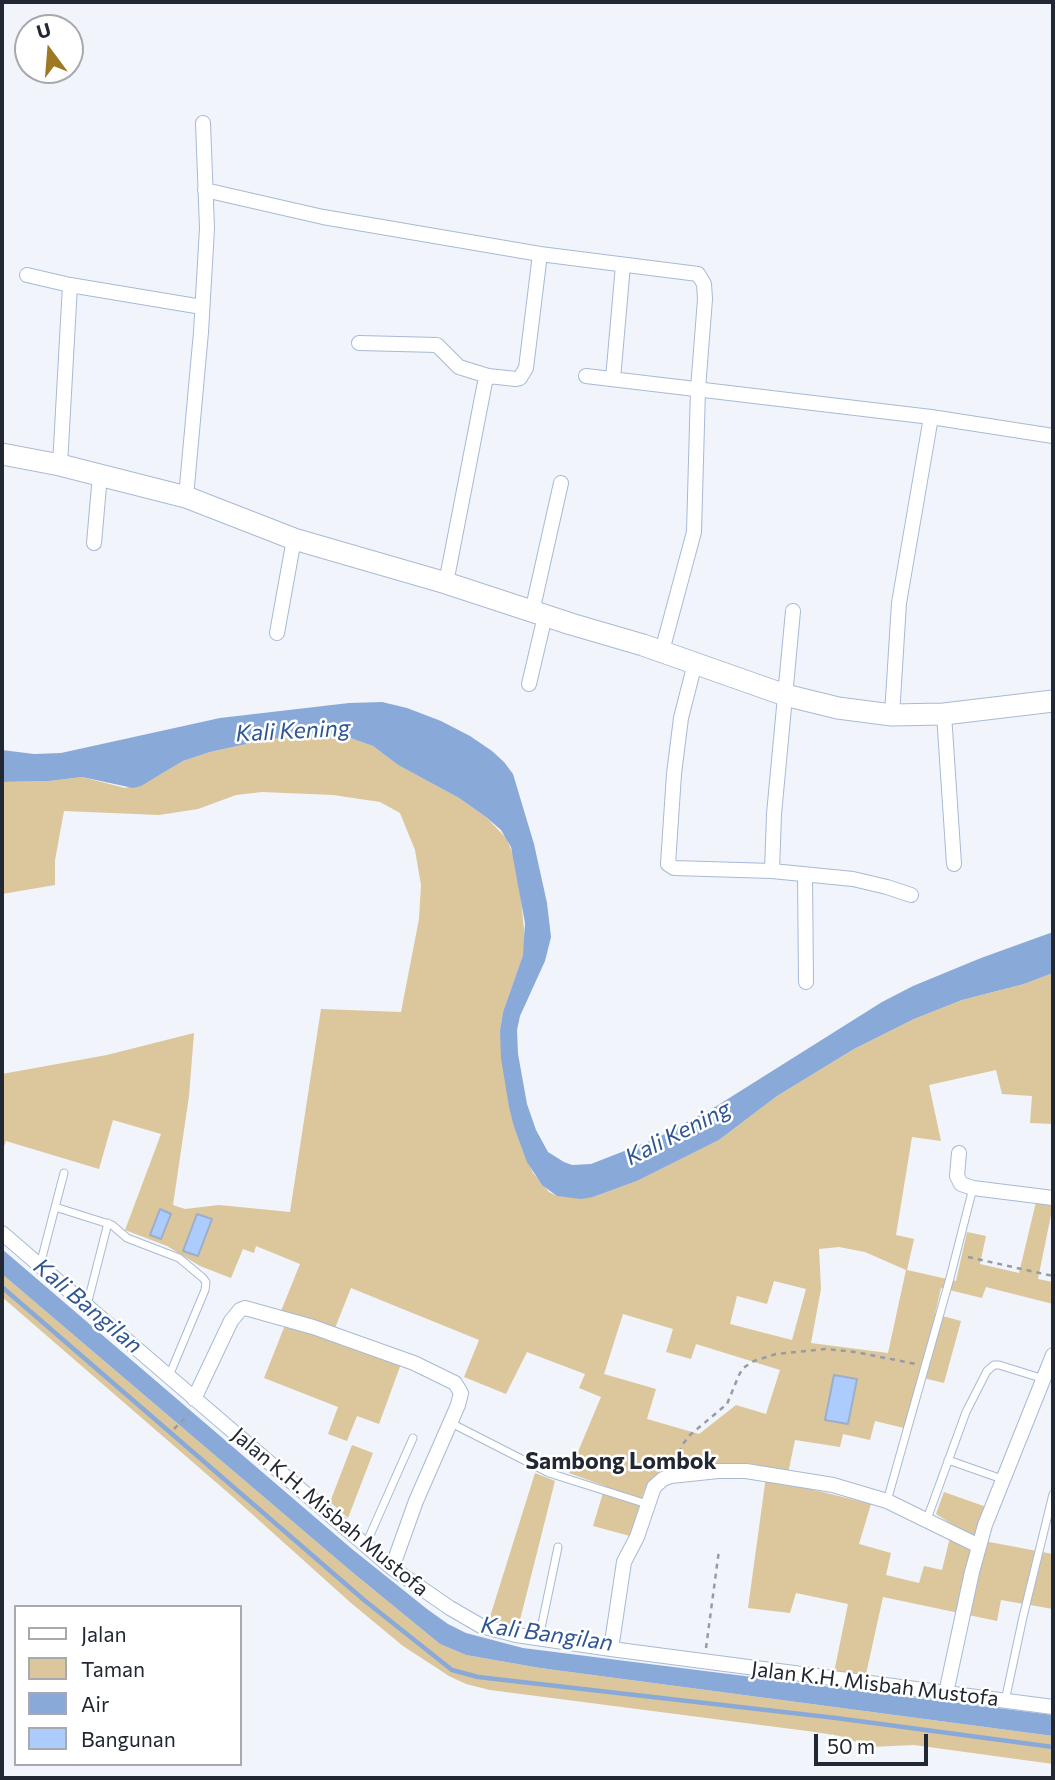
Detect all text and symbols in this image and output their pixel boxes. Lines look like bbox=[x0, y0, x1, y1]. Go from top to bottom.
north arrow bbox=[14, 14, 84, 84]
text: U bbox=[34, 17, 53, 43]
water label: Kali Kening bbox=[235, 714, 351, 748]
water label: Kali Kening bbox=[621, 1095, 735, 1171]
water label: Kali Bangilan bbox=[28, 1253, 148, 1359]
street label: Jalan K.H. Misbah Mustofa bbox=[227, 1422, 433, 1602]
district label: Sambong Lombok bbox=[525, 1447, 717, 1475]
legend bbox=[14, 1605, 242, 1766]
water label: Kali Bangilan bbox=[479, 1611, 615, 1657]
text: Jalan bbox=[81, 1621, 126, 1646]
text: Taman bbox=[81, 1656, 145, 1681]
street label: Jalan K.H. Misbah Mustofa bbox=[750, 1656, 1000, 1712]
text: Air bbox=[81, 1691, 109, 1716]
scale bar bbox=[817, 1720, 931, 1764]
text: Bangunan bbox=[81, 1726, 176, 1751]
text: 50 m bbox=[827, 1733, 875, 1758]

